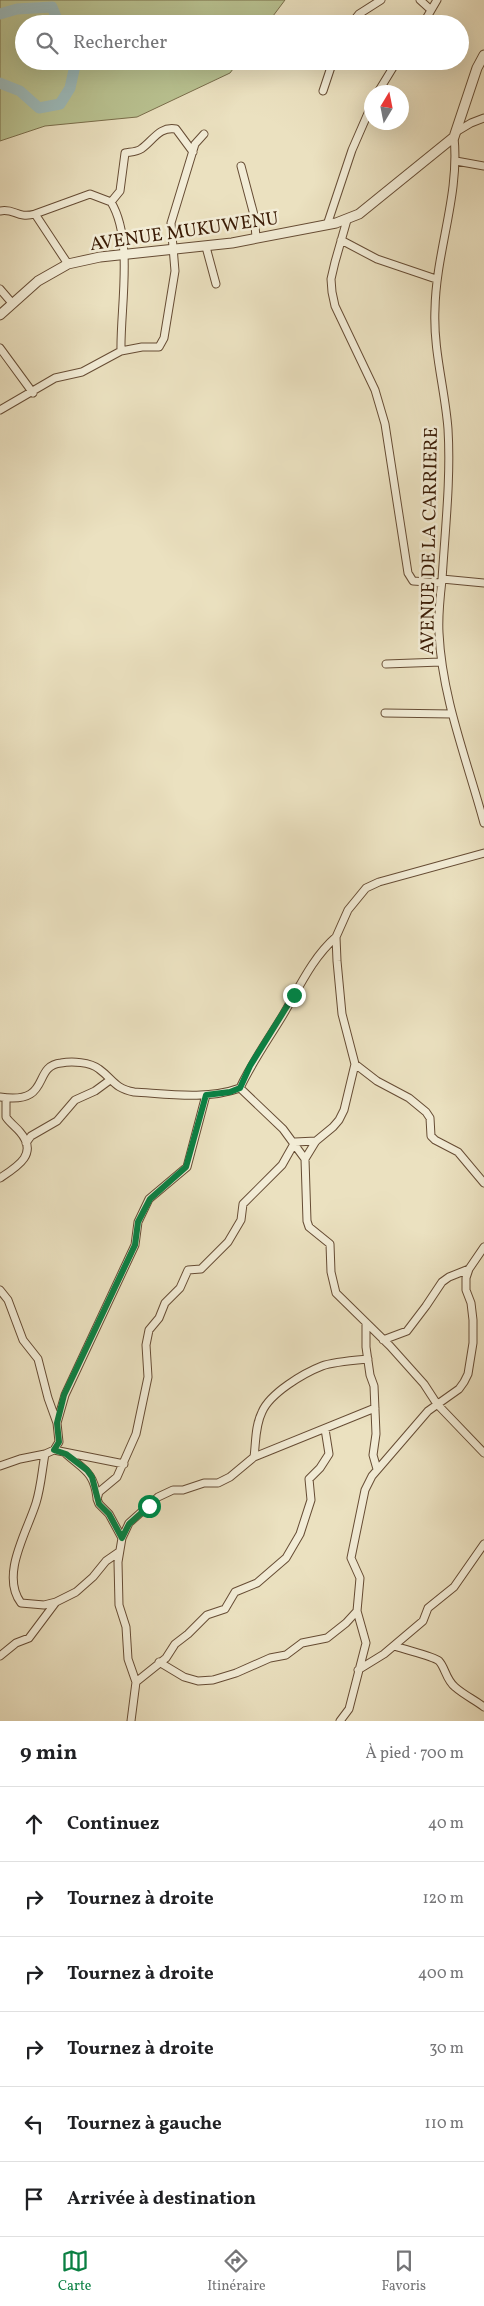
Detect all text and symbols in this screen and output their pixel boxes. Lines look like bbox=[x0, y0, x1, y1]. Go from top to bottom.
search box bbox=[15, 15, 469, 70]
icon: search bbox=[33, 29, 61, 57]
text: Rechercher bbox=[73, 30, 167, 56]
north arrow bbox=[364, 85, 409, 130]
street label: AVENUE MUKUWENU bbox=[88, 206, 280, 258]
street label: AVENUE DE LA CARRIERE bbox=[415, 427, 445, 655]
route end bbox=[283, 984, 306, 1007]
route start bbox=[138, 1495, 161, 1518]
text: 9 min bbox=[20, 1739, 77, 1768]
text: À pied · 700 m bbox=[365, 1743, 464, 1765]
icon: ahead bbox=[20, 1810, 48, 1838]
text: Continuez bbox=[67, 1811, 159, 1837]
text: 40 m bbox=[428, 1813, 464, 1835]
icon: right bbox=[20, 1885, 48, 1913]
text: Tournez à droite bbox=[67, 1886, 214, 1912]
text: 120 m bbox=[422, 1888, 464, 1910]
icon: right bbox=[20, 1960, 48, 1988]
text: Tournez à droite bbox=[67, 1961, 214, 1987]
text: 400 m bbox=[418, 1963, 464, 1985]
icon: right bbox=[20, 2035, 48, 2063]
text: Tournez à droite bbox=[67, 2036, 214, 2062]
text: 30 m bbox=[429, 2038, 464, 2060]
icon: left bbox=[20, 2110, 48, 2138]
text: Tournez à gauche bbox=[67, 2111, 222, 2137]
text: 110 m bbox=[425, 2113, 464, 2135]
icon: arrive bbox=[20, 2185, 48, 2213]
text: Arrivée à destination bbox=[67, 2186, 256, 2212]
tab: Carte bbox=[58, 2247, 91, 2296]
tab: Itinéraire bbox=[207, 2247, 266, 2296]
tab: Favoris bbox=[382, 2247, 426, 2296]

